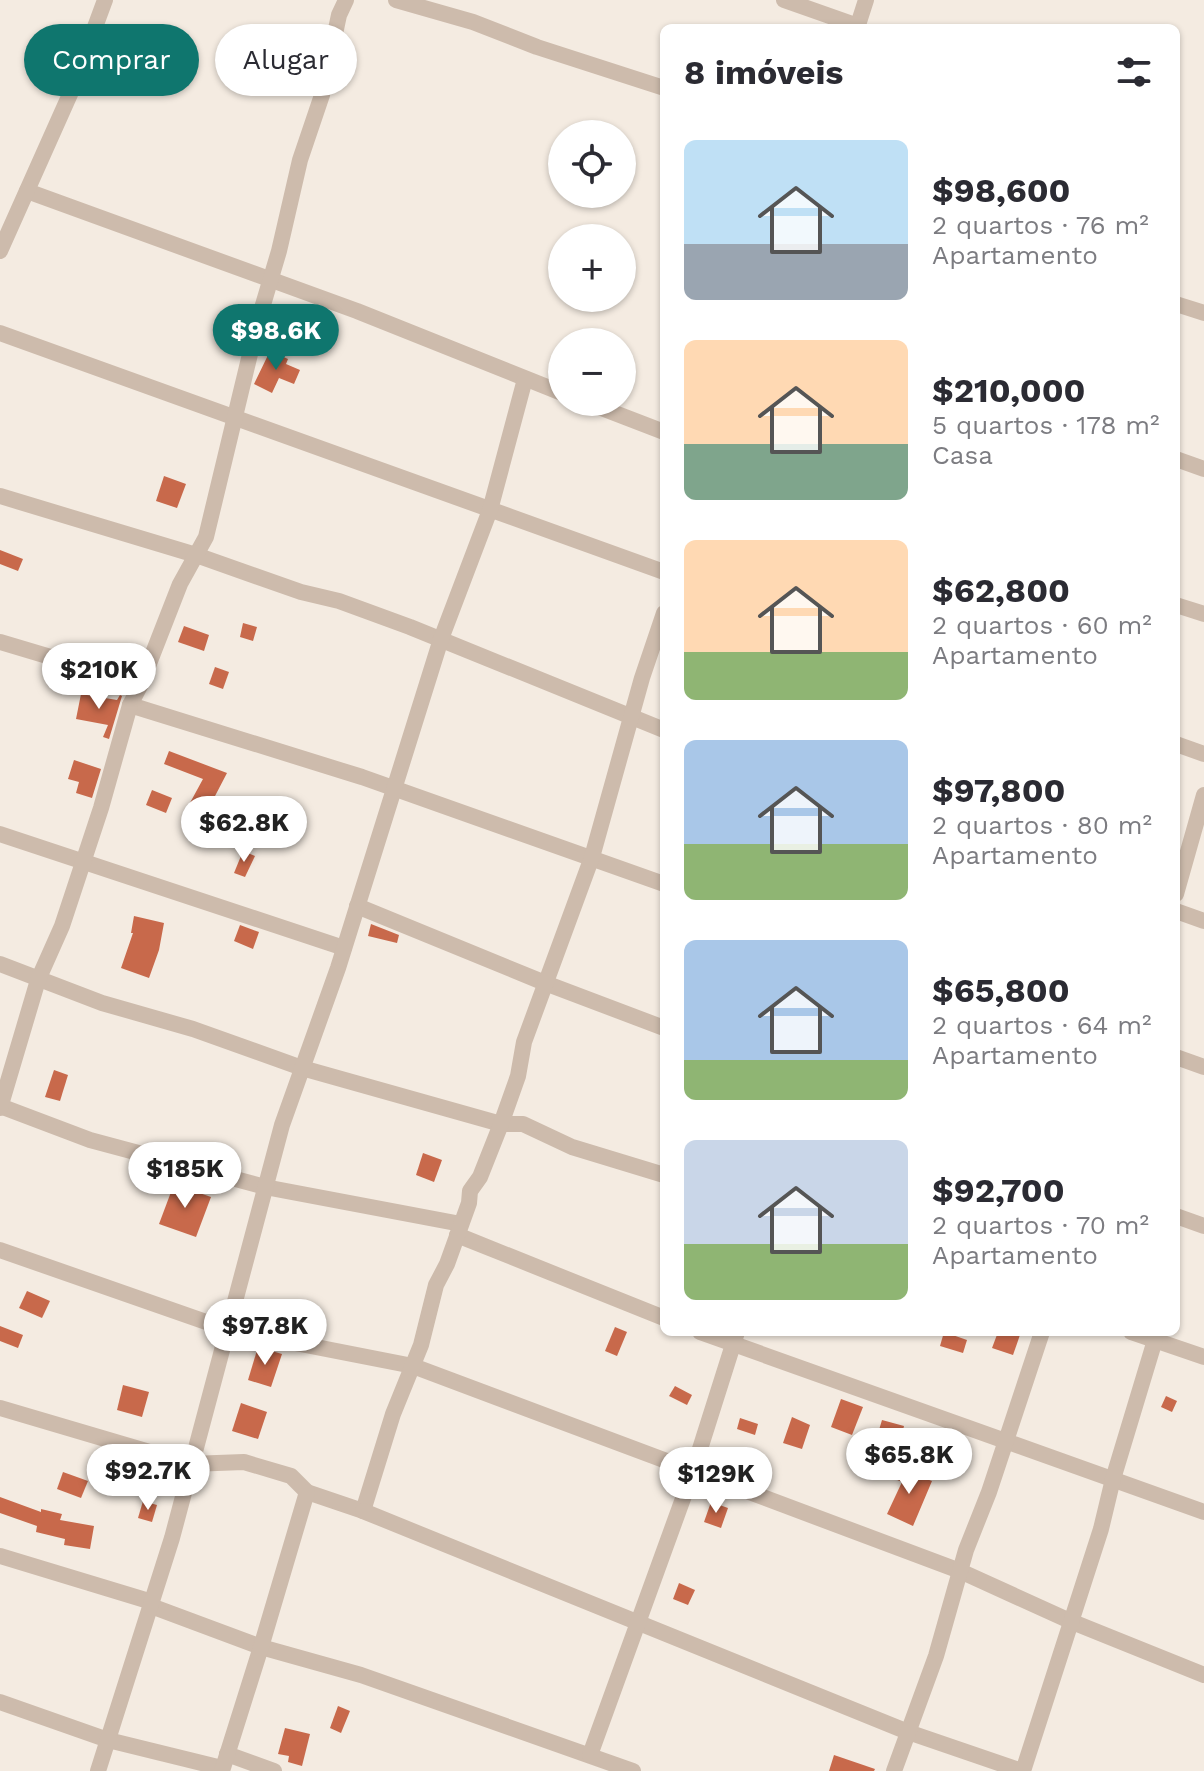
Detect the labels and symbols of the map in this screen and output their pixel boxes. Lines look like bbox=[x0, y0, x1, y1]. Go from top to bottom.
pin: $98.6K bbox=[211, 304, 341, 372]
pin: $210K bbox=[43, 643, 155, 711]
pin: $62.8K bbox=[179, 796, 309, 864]
pin: $185K bbox=[129, 1142, 241, 1210]
pin: $97.8K bbox=[200, 1299, 330, 1367]
pin: $65.8K bbox=[844, 1428, 974, 1496]
pin: $92.7K bbox=[83, 1444, 213, 1512]
pin: $129K bbox=[660, 1447, 772, 1515]

